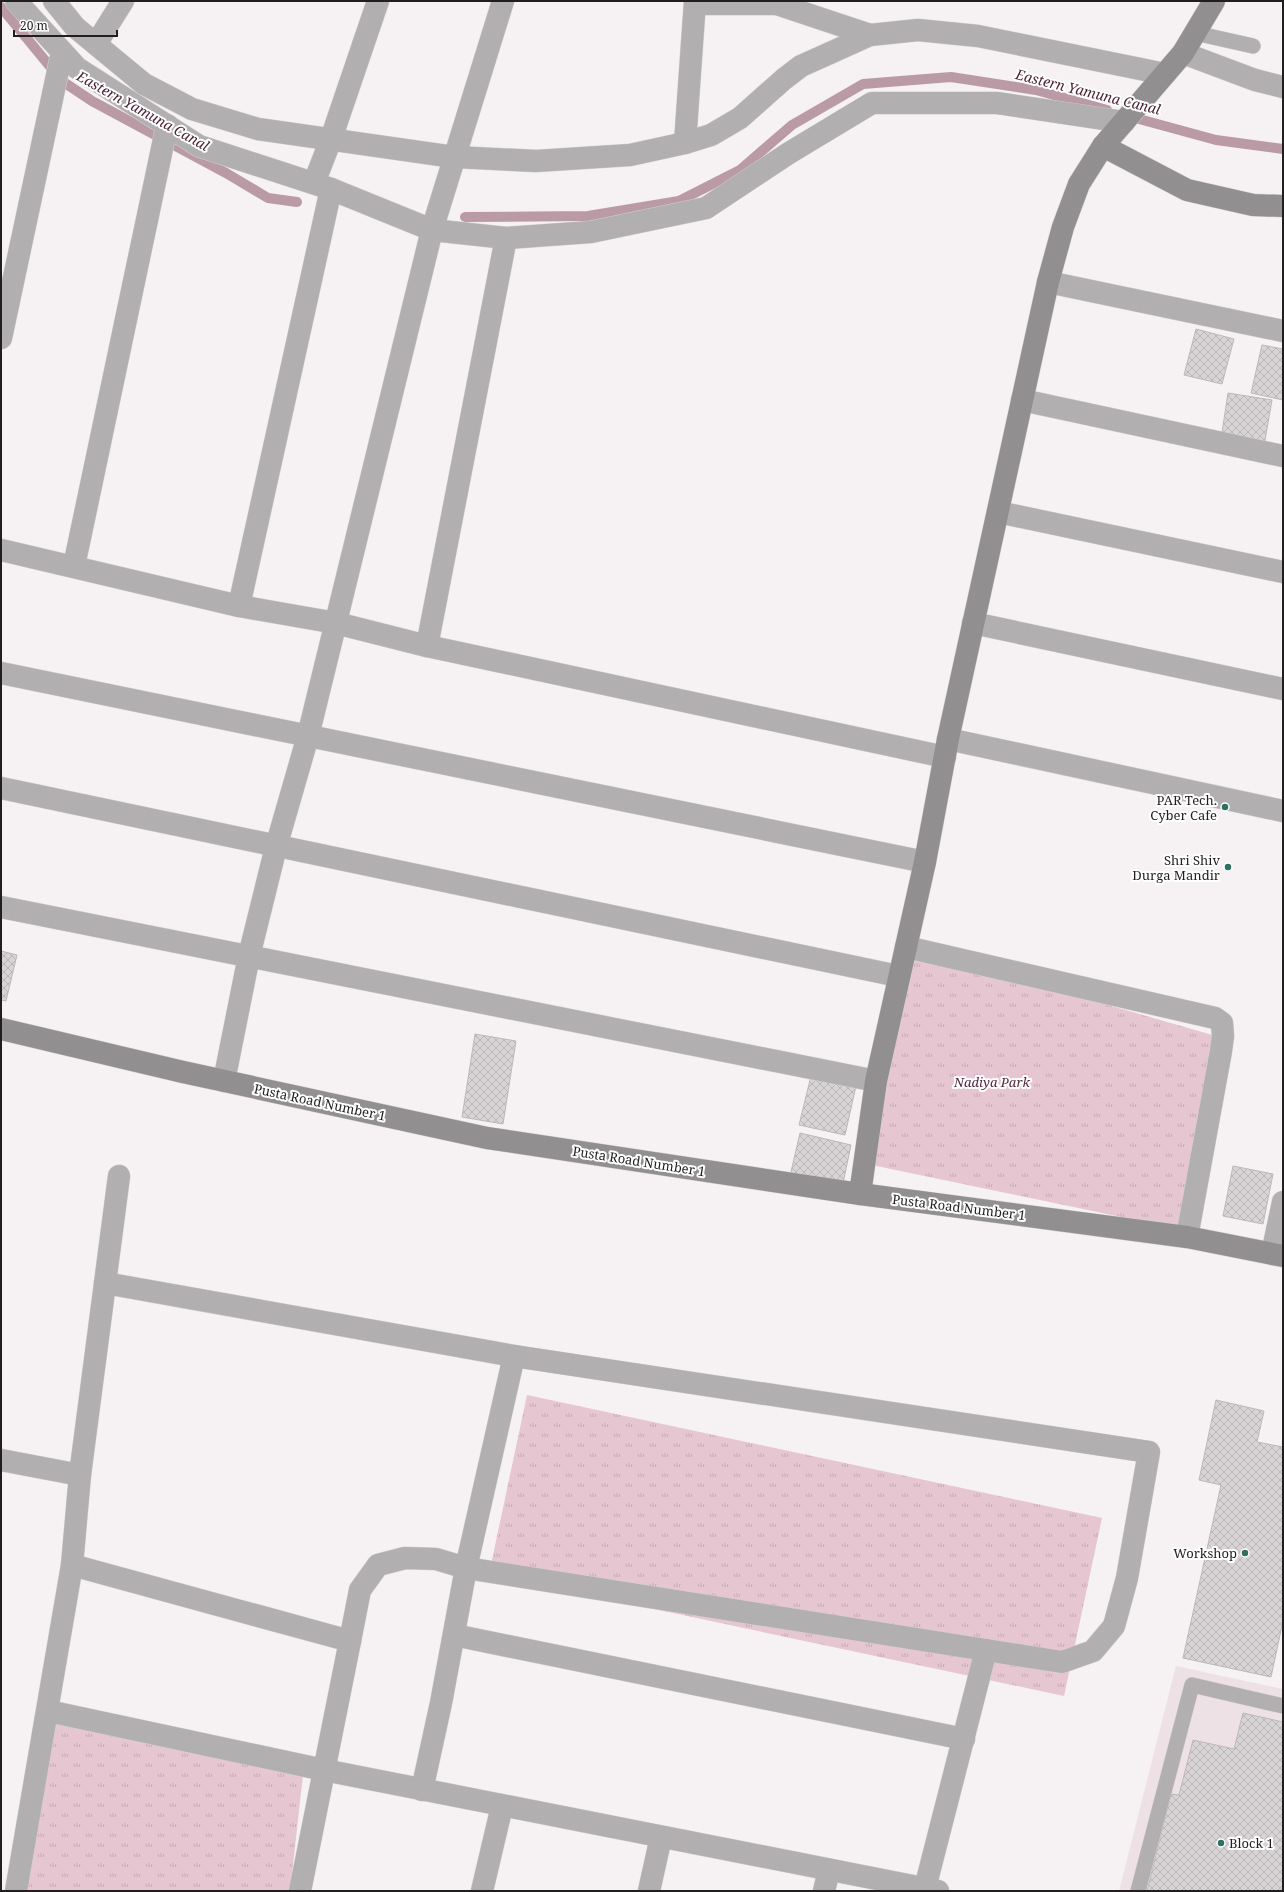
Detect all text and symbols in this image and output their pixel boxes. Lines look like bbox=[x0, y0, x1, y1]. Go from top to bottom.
scale bar bbox=[14, 12, 117, 38]
text: 20 m bbox=[20, 17, 48, 34]
water label: Eastern Yamuna Canal bbox=[1013, 64, 1163, 119]
water label: Eastern Yamuna Canal bbox=[73, 66, 214, 155]
place label: PAR Tech. Cyber Cafe bbox=[1150, 791, 1217, 824]
marker: PAR Tech. Cyber Cafe bbox=[1220, 802, 1230, 812]
place label: Shri Shiv Durga Mandir bbox=[1132, 851, 1220, 884]
marker: Shri Shiv Durga Mandir bbox=[1223, 862, 1233, 872]
park label: Nadiya Park bbox=[953, 1073, 1030, 1091]
street label: Pusta Road Number 1 bbox=[253, 1079, 387, 1125]
street label: Pusta Road Number 1 bbox=[571, 1142, 707, 1180]
street label: Pusta Road Number 1 bbox=[891, 1190, 1027, 1224]
place label: Workshop bbox=[1173, 1544, 1237, 1562]
marker: Workshop bbox=[1240, 1548, 1250, 1558]
place label: Block 1 bbox=[1229, 1834, 1274, 1852]
marker: Block 1 bbox=[1216, 1838, 1226, 1848]

